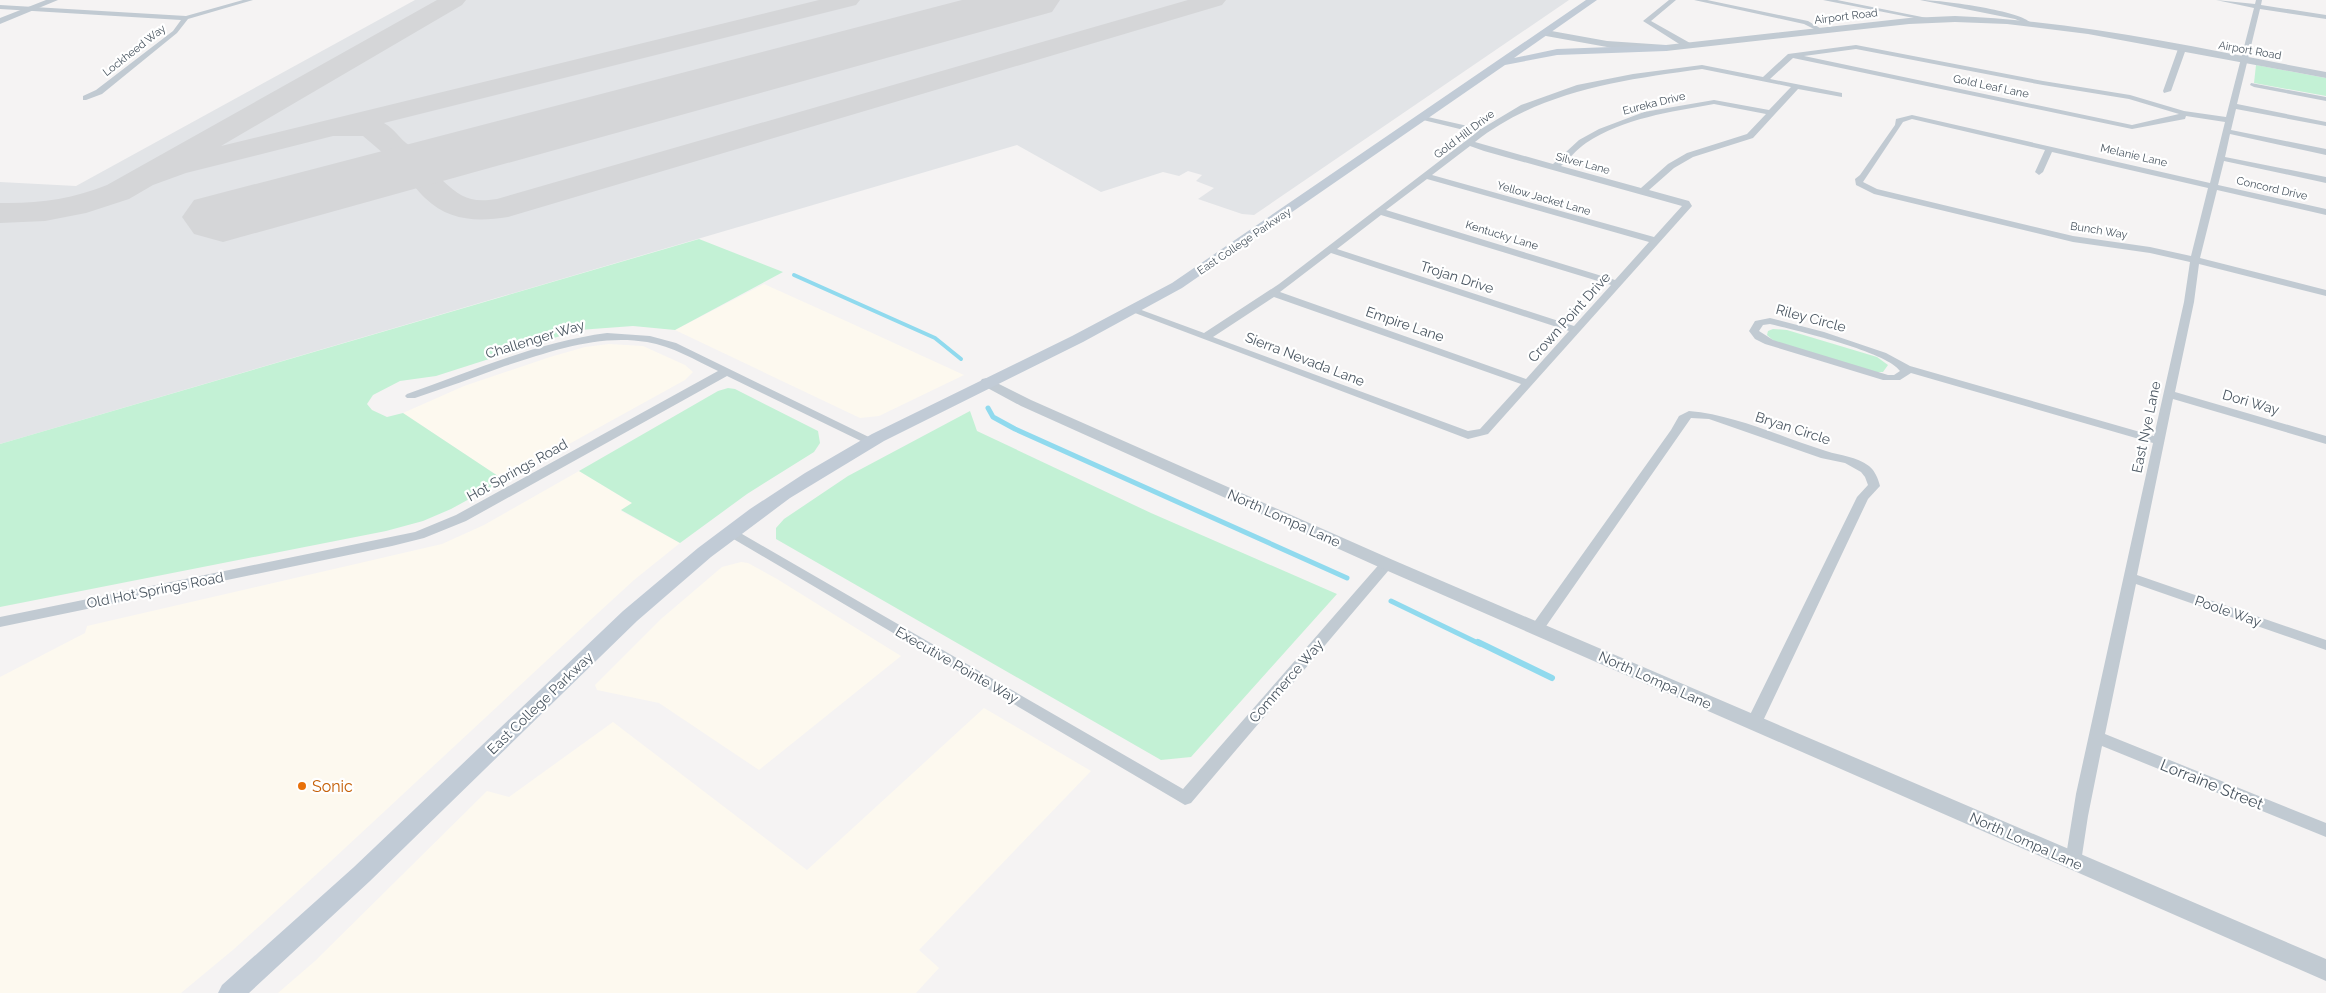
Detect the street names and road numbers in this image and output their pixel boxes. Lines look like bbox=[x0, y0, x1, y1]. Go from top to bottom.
street label: Airport Road bbox=[1814, 6, 1879, 27]
street label: Lockheed Way bbox=[100, 22, 168, 79]
street label: Airport Road bbox=[2217, 39, 2283, 62]
street label: Gold Leaf Lane bbox=[1952, 72, 2031, 101]
street label: Eureka Drive bbox=[1621, 89, 1687, 118]
street label: Gold Hill Drive bbox=[1432, 107, 1498, 161]
street label: Melanie Lane bbox=[2099, 141, 2169, 170]
street label: Silver Lane bbox=[1554, 150, 1612, 177]
street label: Concord Drive bbox=[2235, 174, 2309, 203]
street label: Yellow Jacket Lane bbox=[1495, 179, 1593, 218]
street label: East College Parkway bbox=[1195, 205, 1294, 278]
street label: Kentucky Lane bbox=[1464, 218, 1540, 253]
street label: Bunch Way bbox=[2069, 220, 2129, 241]
street label: Trojan Drive bbox=[1418, 258, 1496, 296]
street label: Crown Point Drive bbox=[1525, 269, 1613, 365]
street label: Riley Circle bbox=[1774, 301, 1848, 335]
street label: Empire Lane bbox=[1364, 303, 1446, 345]
street label: Challenger Way bbox=[483, 316, 587, 362]
street label: Sierra Nevada Lane bbox=[1243, 329, 1367, 389]
street label: East Nye Lane bbox=[2128, 380, 2164, 474]
street label: Dori Way bbox=[2221, 386, 2282, 418]
street label: Bryan Circle bbox=[1753, 408, 1833, 448]
street label: Hot Springs Road bbox=[464, 436, 570, 504]
street label: North Lompa Lane bbox=[1225, 486, 1343, 550]
street label: Old Hot Springs Road bbox=[85, 569, 225, 611]
street label: Poole Way bbox=[2193, 592, 2264, 630]
street label: Executive Pointe Way bbox=[893, 623, 1022, 707]
street label: Commerce Way bbox=[1246, 636, 1327, 726]
street label: East College Parkway bbox=[484, 648, 596, 757]
street label: North Lompa Lane bbox=[1596, 648, 1714, 712]
street label: Lorraine Street bbox=[2158, 755, 2267, 814]
street label: North Lompa Lane bbox=[1967, 809, 2085, 873]

